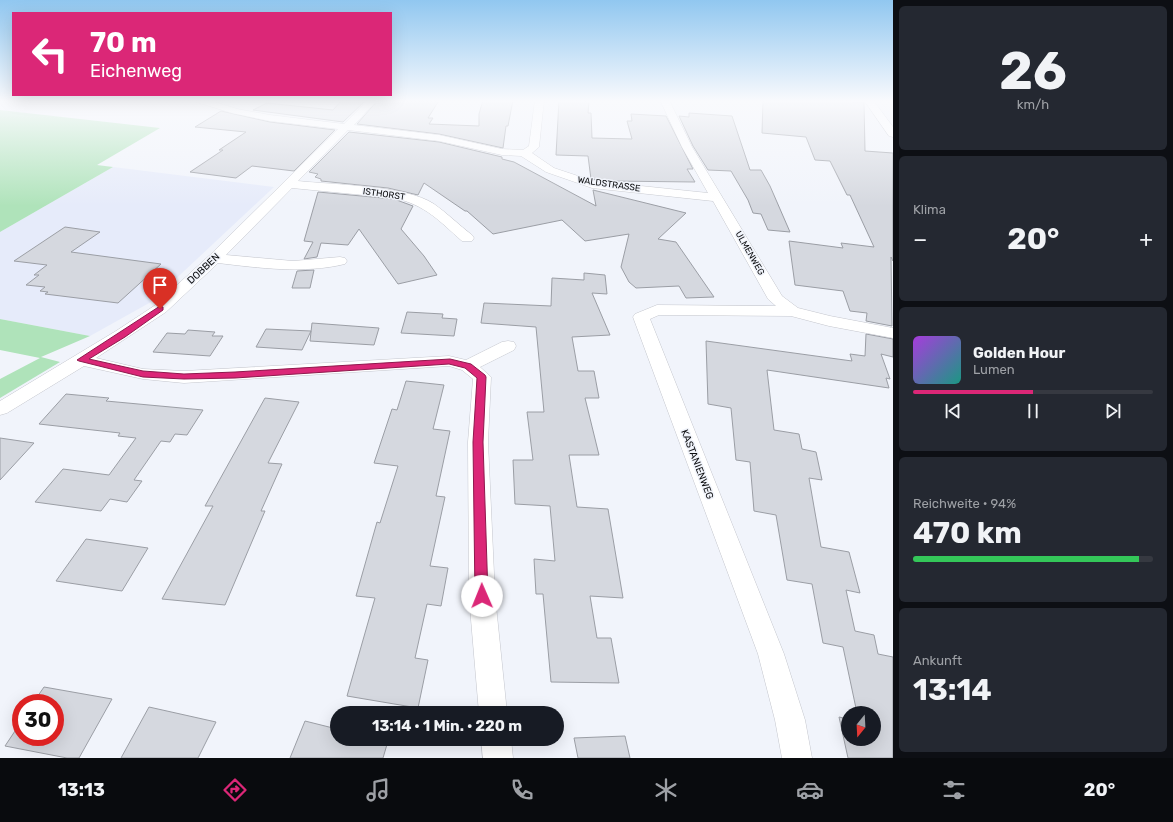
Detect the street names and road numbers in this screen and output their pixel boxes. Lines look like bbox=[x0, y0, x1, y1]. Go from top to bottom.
street label: WALDSTRASSE bbox=[577, 175, 641, 193]
street label: ISTHORST bbox=[362, 186, 406, 202]
street label: ULMENWEG bbox=[733, 229, 767, 277]
street label: DOBBEN bbox=[185, 251, 222, 287]
street label: KASTANIENWEG bbox=[678, 428, 716, 501]

